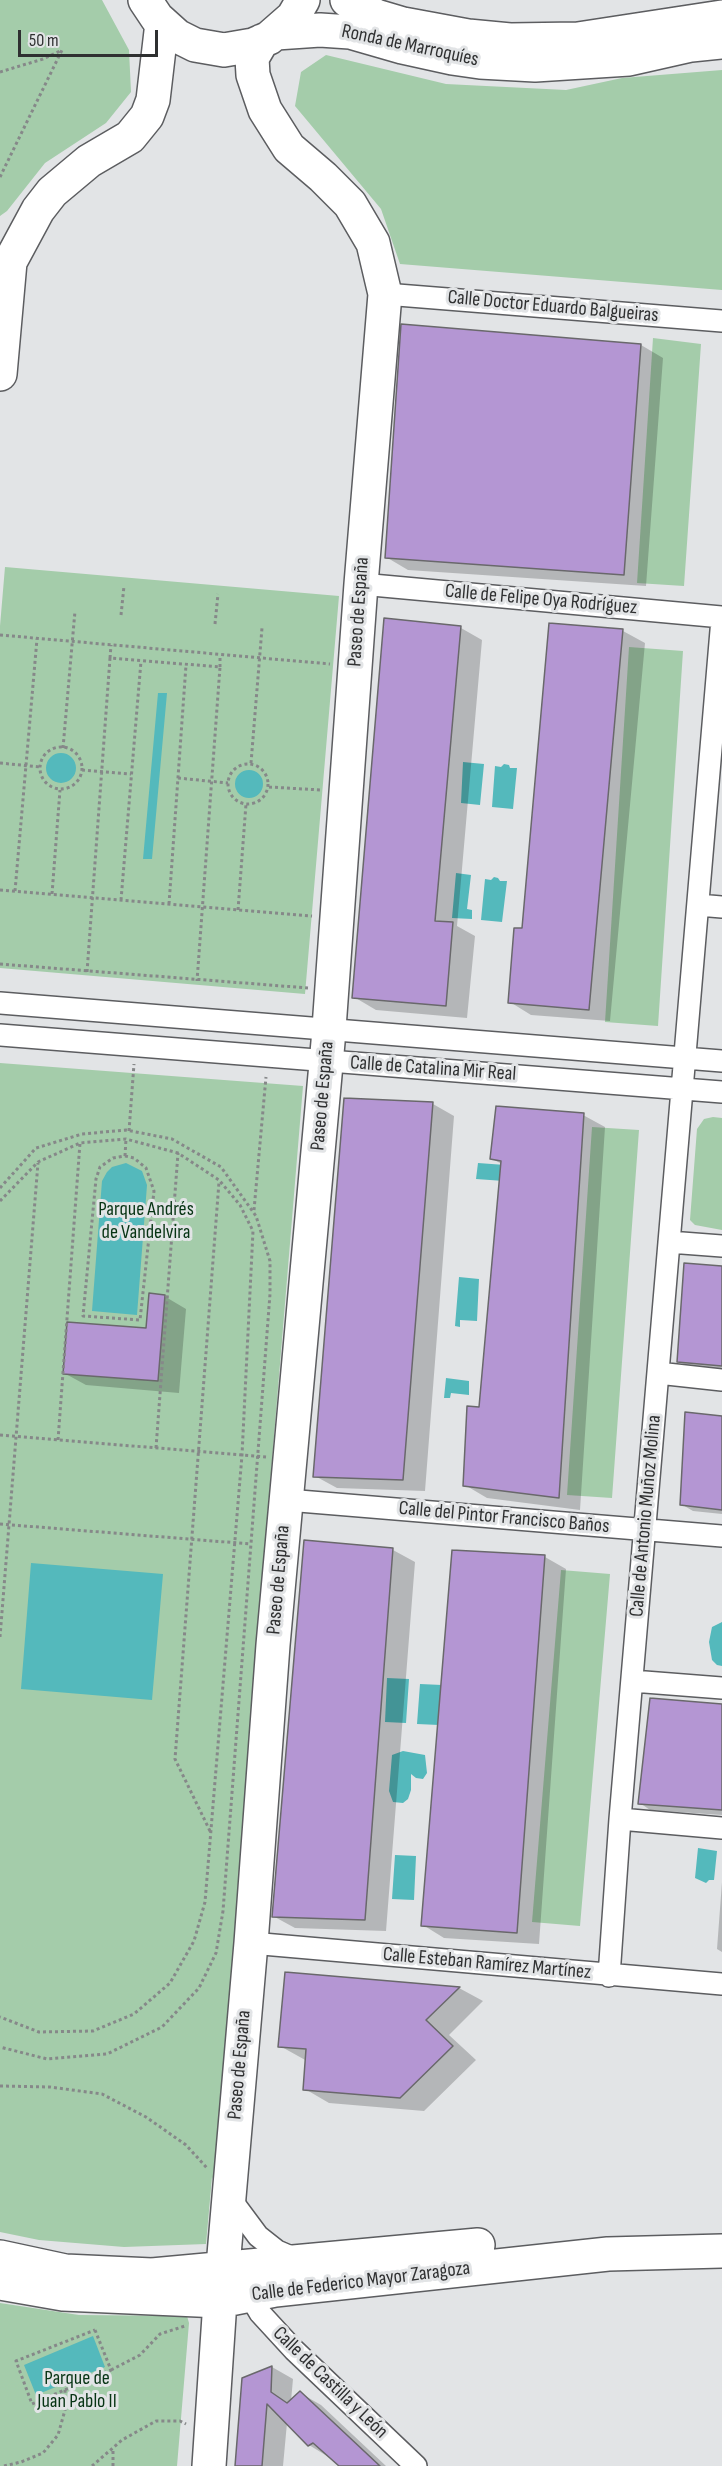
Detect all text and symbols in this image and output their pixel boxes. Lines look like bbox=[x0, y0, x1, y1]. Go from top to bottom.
scale bar bbox=[21, 18, 160, 56]
street label: Ronda de Marroquíes bbox=[339, 20, 481, 72]
text: 50 m bbox=[29, 30, 59, 51]
street label: Calle Doctor Eduardo Balgueiras bbox=[447, 286, 659, 328]
street label: Paseo de España bbox=[343, 556, 375, 668]
street label: Calle de Felipe Oya Rodríguez bbox=[444, 580, 638, 620]
street label: Paseo de España bbox=[306, 1040, 340, 1152]
street label: Calle de Catalina Mir Real bbox=[349, 1051, 517, 1087]
park label: Parque Andrés de Vandelvira bbox=[98, 1198, 194, 1245]
street label: Calle de Antonio Muñoz Molina bbox=[625, 1414, 667, 1618]
street label: Calle del Pintor Francisco Baños bbox=[398, 1497, 610, 1539]
street label: Paseo de España bbox=[262, 1524, 296, 1636]
street label: Calle Esteban Ramírez Martínez bbox=[382, 1943, 592, 1985]
street label: Paseo de España bbox=[223, 2009, 257, 2121]
street label: Calle de Federico Mayor Zaragoza bbox=[250, 2257, 472, 2307]
street label: Calle de Castilla y León bbox=[267, 2322, 393, 2444]
park label: Parque de Juan Pablo II bbox=[37, 2367, 117, 2414]

